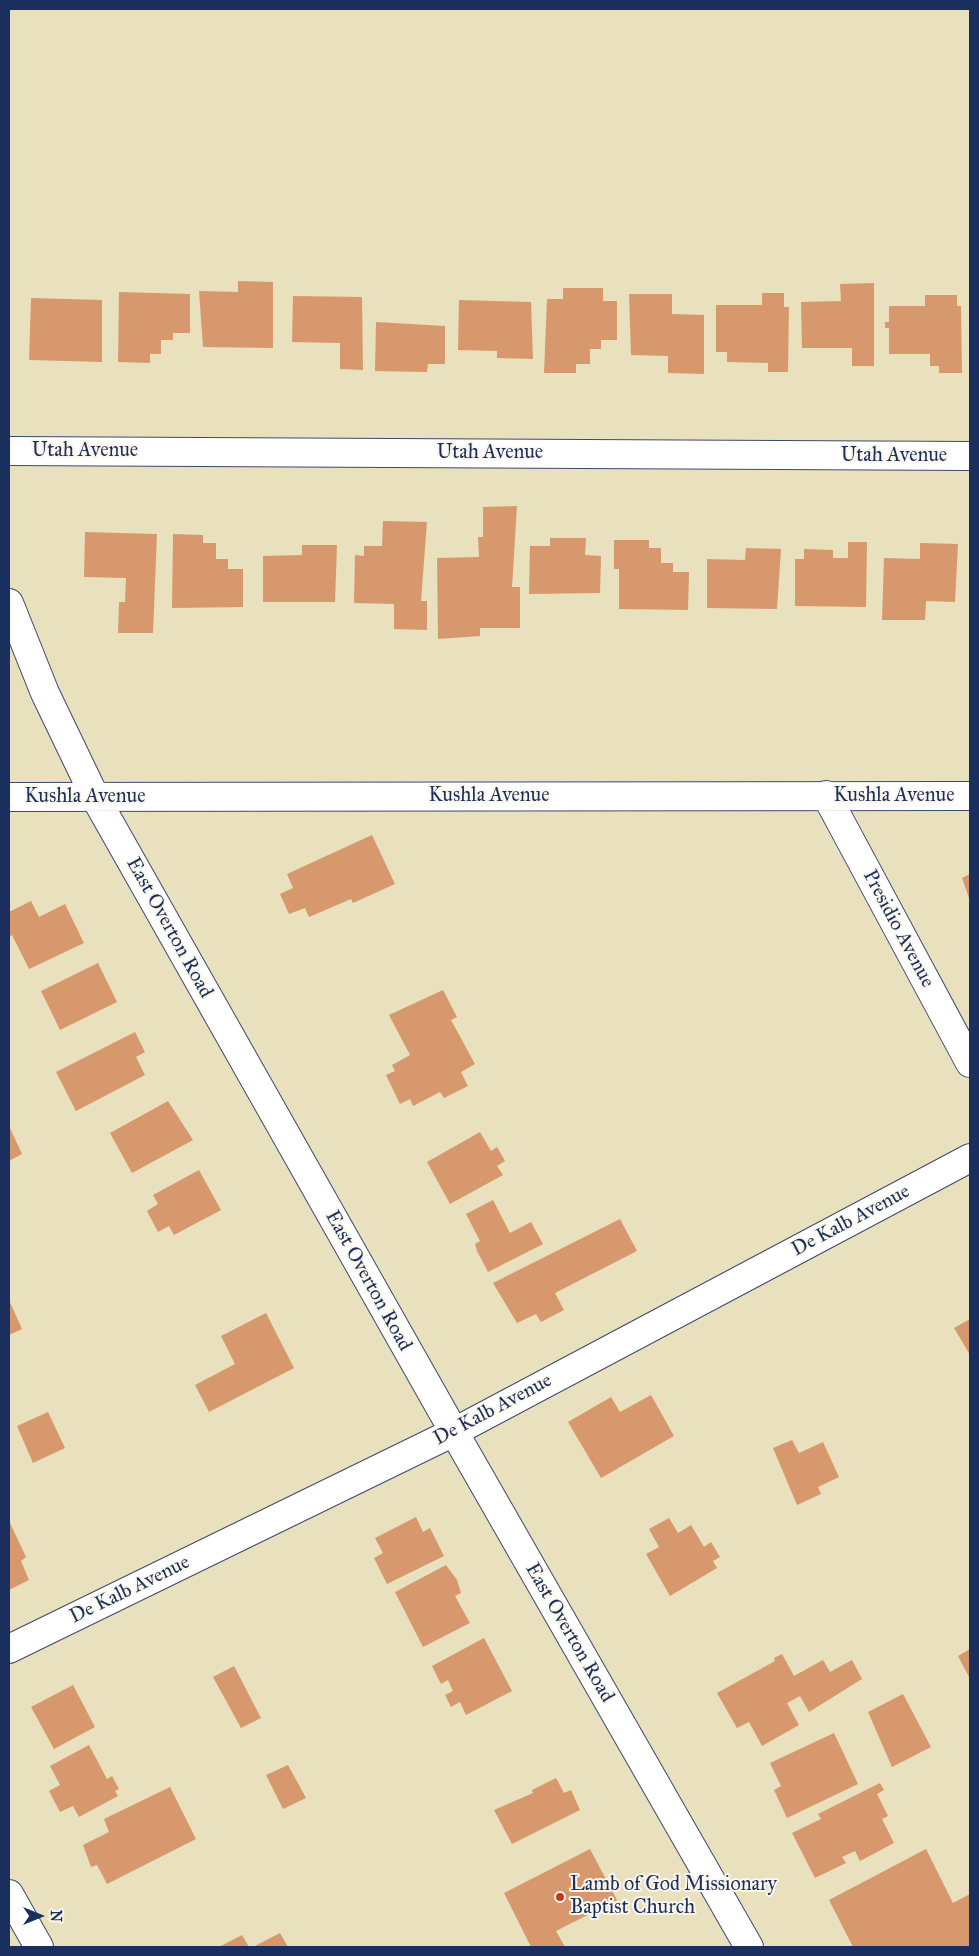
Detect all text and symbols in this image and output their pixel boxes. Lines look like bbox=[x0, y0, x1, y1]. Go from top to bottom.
street label: Utah Avenue bbox=[32, 439, 138, 463]
street label: Utah Avenue bbox=[437, 441, 543, 465]
street label: Utah Avenue bbox=[841, 444, 947, 468]
street label: Kushla Avenue bbox=[428, 784, 550, 808]
street label: Kushla Avenue bbox=[833, 784, 955, 808]
street label: Kushla Avenue bbox=[24, 785, 146, 809]
street label: East Overton Road bbox=[120, 854, 218, 1002]
street label: Presidio Avenue bbox=[857, 866, 939, 992]
street label: De Kalb Avenue bbox=[788, 1180, 914, 1262]
street label: East Overton Road bbox=[319, 1207, 417, 1355]
street label: De Kalb Avenue bbox=[430, 1369, 556, 1451]
street label: De Kalb Avenue bbox=[66, 1551, 194, 1629]
street label: East Overton Road bbox=[519, 1559, 619, 1707]
place label: Lamb of God Missionary Baptist Church bbox=[570, 1873, 777, 1920]
north arrow bbox=[15, 1891, 65, 1941]
marker: Lamb of God Missionary Baptist Church bbox=[554, 1891, 566, 1903]
text: N bbox=[47, 1910, 64, 1922]

